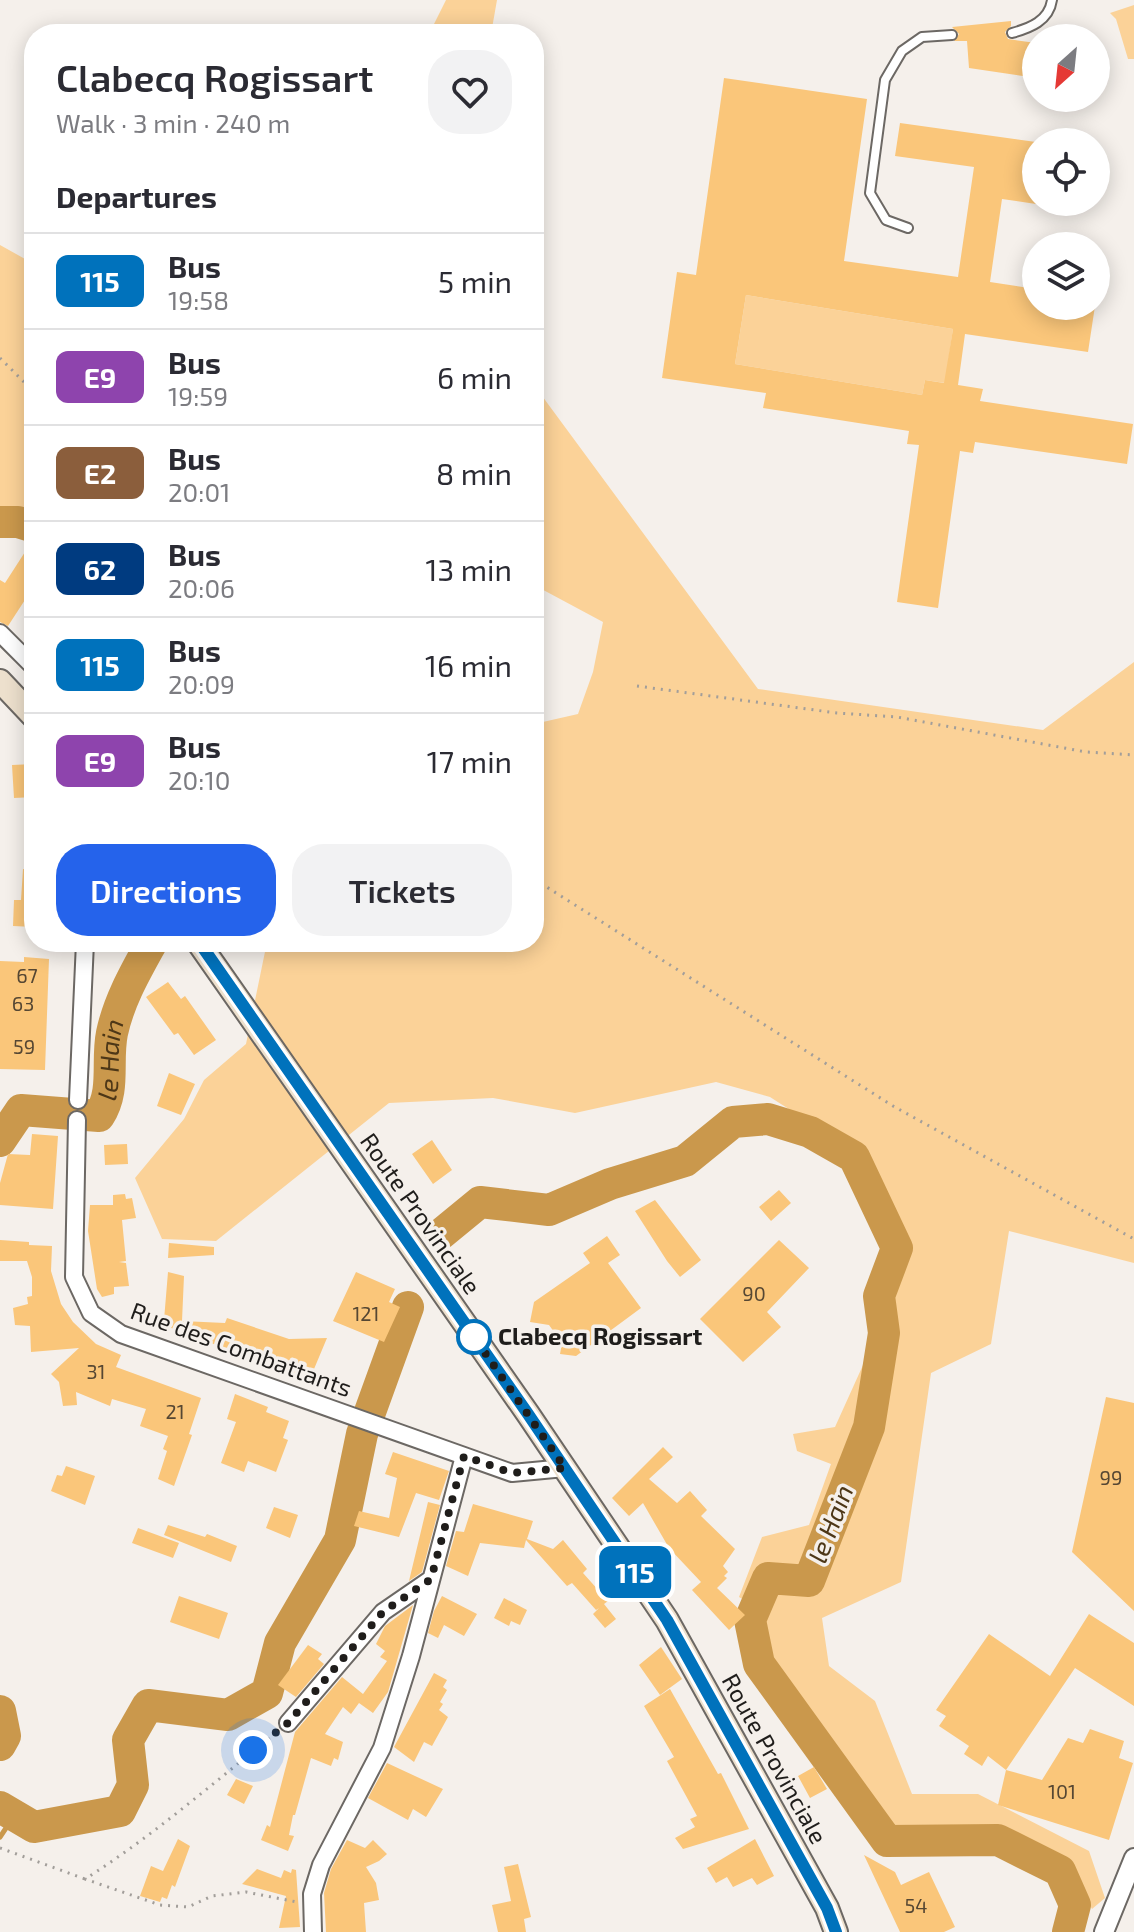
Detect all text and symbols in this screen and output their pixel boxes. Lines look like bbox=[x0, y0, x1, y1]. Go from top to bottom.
north arrow bbox=[1022, 24, 1110, 112]
map controls bbox=[1022, 24, 1110, 320]
button: heart bbox=[428, 50, 512, 134]
text: Clabecq Rogissart bbox=[56, 54, 373, 100]
text: Walk · 3 min · 240 m bbox=[56, 107, 290, 138]
button: locate bbox=[1022, 128, 1110, 216]
text: Departures bbox=[56, 178, 217, 214]
button: layers bbox=[1022, 232, 1110, 320]
text: Bus bbox=[168, 248, 221, 284]
text: 5 min bbox=[438, 263, 512, 299]
text: 115 bbox=[80, 264, 120, 298]
text: 19:58 bbox=[168, 284, 229, 315]
text: Bus bbox=[168, 344, 221, 380]
text: 6 min bbox=[437, 359, 512, 395]
text: E9 bbox=[84, 360, 116, 394]
text: 19:59 bbox=[168, 380, 228, 411]
text: Bus bbox=[168, 440, 221, 476]
text: 8 min bbox=[436, 455, 512, 491]
text: E2 bbox=[84, 456, 116, 490]
text: 20:01 bbox=[168, 476, 230, 507]
text: Bus bbox=[168, 536, 221, 572]
text: 13 min bbox=[426, 551, 512, 587]
text: 62 bbox=[84, 552, 116, 586]
text: 20:06 bbox=[168, 572, 235, 603]
text: Bus bbox=[168, 632, 221, 668]
text: 16 min bbox=[425, 647, 512, 683]
text: 115 bbox=[80, 648, 120, 682]
text: 20:09 bbox=[168, 668, 235, 699]
text: Bus bbox=[168, 728, 221, 764]
text: 17 min bbox=[427, 743, 512, 779]
text: E9 bbox=[84, 744, 116, 778]
text: 20:10 bbox=[168, 764, 230, 795]
button: Directions bbox=[56, 844, 276, 936]
button: Tickets bbox=[292, 844, 512, 936]
house number: 67 bbox=[16, 963, 38, 987]
house number: 63 bbox=[12, 991, 34, 1015]
water label: le Hain bbox=[90, 1015, 129, 1103]
house number: 59 bbox=[13, 1034, 35, 1058]
street label: Route Provinciale bbox=[355, 1127, 488, 1299]
house number: 90 bbox=[742, 1281, 766, 1305]
street label: Rue des Combattants bbox=[127, 1295, 356, 1402]
house number: 121 bbox=[352, 1301, 380, 1325]
marker: Clabecq Rogissart bbox=[457, 1320, 491, 1354]
place label: Clabecq Rogissart bbox=[498, 1321, 703, 1350]
house number: 31 bbox=[86, 1359, 106, 1383]
house number: 21 bbox=[165, 1399, 185, 1423]
house number: 99 bbox=[1100, 1465, 1122, 1489]
water label: le Hain bbox=[801, 1480, 859, 1567]
line badge: 115 bbox=[589, 1546, 681, 1598]
text: 115 bbox=[615, 1555, 655, 1589]
street label: Route Provinciale bbox=[717, 1668, 834, 1848]
your location bbox=[233, 1730, 273, 1770]
house number: 101 bbox=[1048, 1779, 1076, 1803]
house number: 54 bbox=[904, 1893, 928, 1917]

